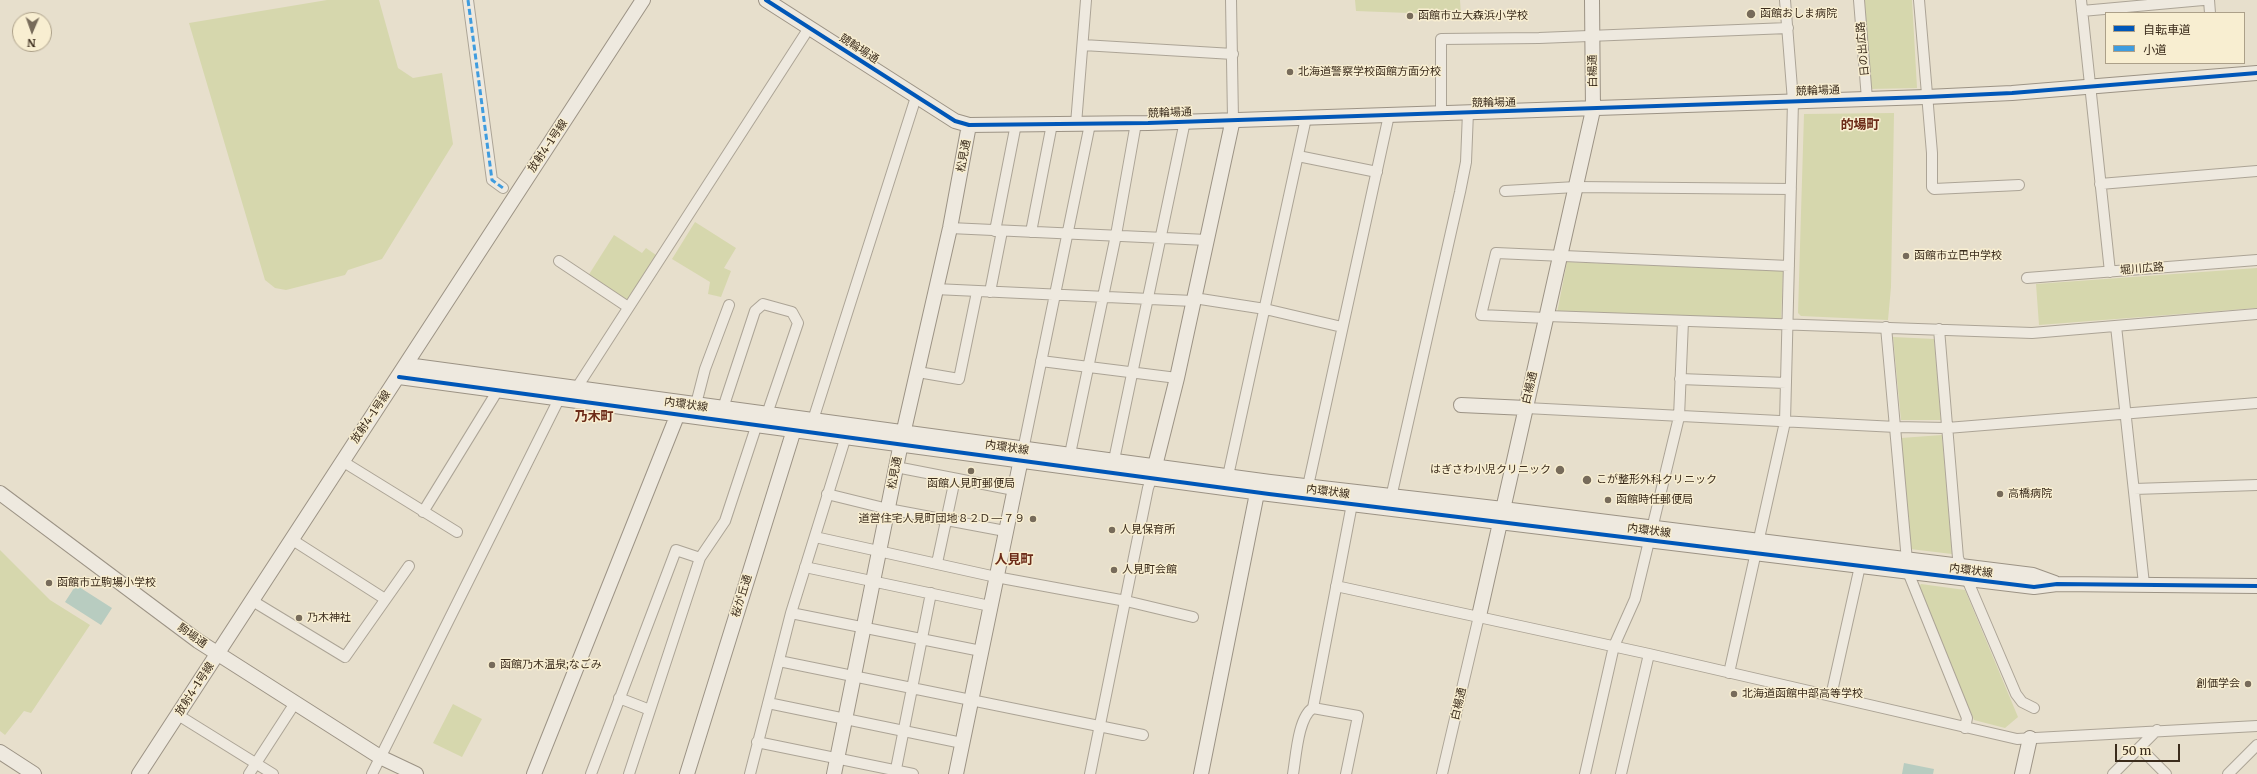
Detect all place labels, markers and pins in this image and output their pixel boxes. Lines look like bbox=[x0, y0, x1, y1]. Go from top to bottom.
place label: 函館おしま病院 bbox=[1760, 7, 1837, 21]
marker: 函館おしま病院 bbox=[1745, 8, 1757, 20]
place label: 函館市立大森浜小学校 bbox=[1418, 9, 1528, 23]
marker: 函館市立大森浜小学校 bbox=[1405, 11, 1415, 21]
place label: 北海道警察学校函館方面分校 bbox=[1298, 65, 1441, 79]
marker: 北海道警察学校函館方面分校 bbox=[1285, 67, 1295, 77]
place label: 函館市立巴中学校 bbox=[1914, 249, 2002, 263]
marker: 函館市立巴中学校 bbox=[1901, 251, 1911, 261]
place label: はぎさわ小児クリニック bbox=[1430, 463, 1551, 477]
marker: はぎさわ小児クリニック bbox=[1554, 464, 1566, 476]
marker: 函館人見町郵便局 bbox=[966, 466, 976, 476]
place label: こが整形外科クリニック bbox=[1596, 473, 1717, 487]
marker: こが整形外科クリニック bbox=[1581, 474, 1593, 486]
place label: 函館人見町郵便局 bbox=[927, 477, 1015, 491]
place label: 高橋病院 bbox=[2008, 487, 2052, 501]
marker: 高橋病院 bbox=[1995, 489, 2005, 499]
place label: 函館時任郵便局 bbox=[1616, 493, 1693, 507]
marker: 函館時任郵便局 bbox=[1603, 495, 1613, 505]
place label: 道営住宅人見町団地８２Ｄ―７９ bbox=[858, 512, 1025, 526]
marker: 道営住宅人見町団地８２Ｄ―７９ bbox=[1028, 514, 1038, 524]
place label: 人見保育所 bbox=[1120, 523, 1175, 537]
marker: 人見保育所 bbox=[1107, 525, 1117, 535]
place label: 人見町会館 bbox=[1122, 563, 1177, 577]
marker: 人見町会館 bbox=[1109, 565, 1119, 575]
place label: 函館市立駒場小学校 bbox=[57, 576, 156, 590]
marker: 函館市立駒場小学校 bbox=[44, 578, 54, 588]
place label: 乃木神社 bbox=[307, 611, 351, 625]
marker: 乃木神社 bbox=[294, 613, 304, 623]
place label: 函館乃木温泉;なごみ bbox=[500, 658, 602, 672]
marker: 函館乃木温泉;なごみ bbox=[487, 660, 497, 670]
place label: 創価学会 bbox=[2196, 677, 2240, 691]
marker: 創価学会 bbox=[2243, 679, 2253, 689]
place label: 北海道函館中部高等学校 bbox=[1742, 687, 1863, 701]
marker: 北海道函館中部高等学校 bbox=[1729, 689, 1739, 699]

